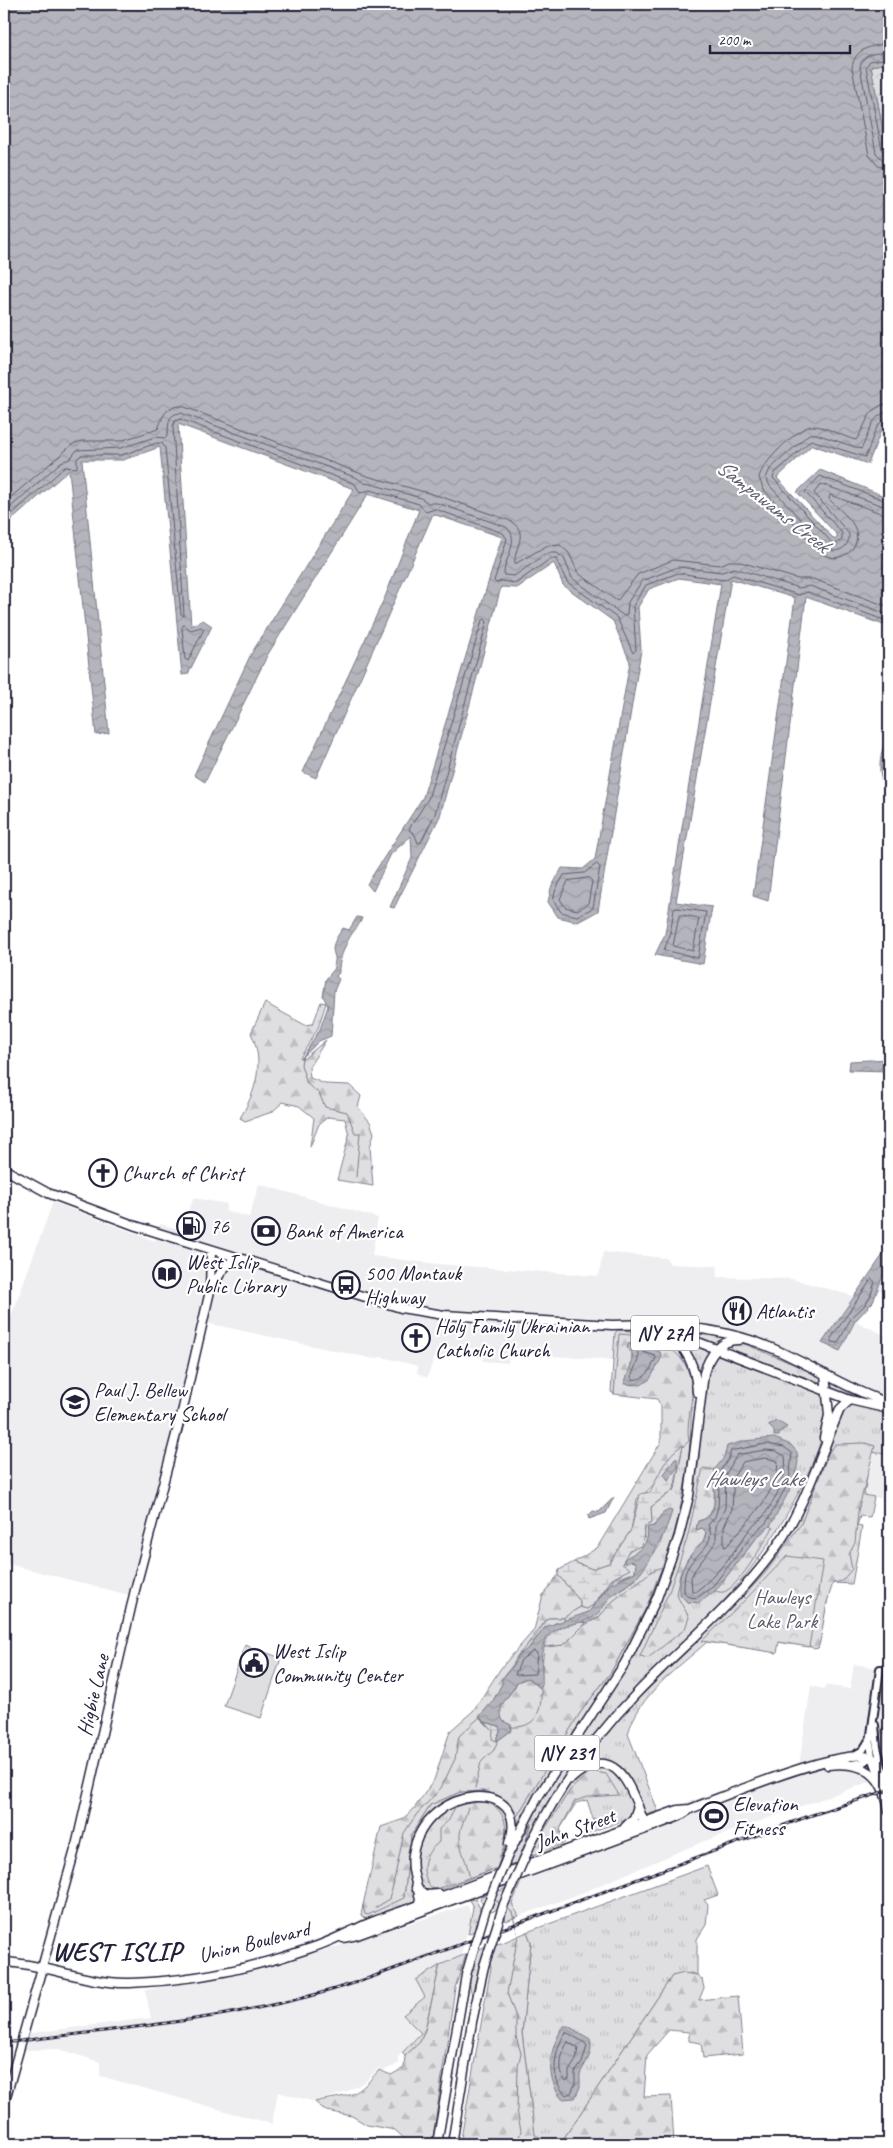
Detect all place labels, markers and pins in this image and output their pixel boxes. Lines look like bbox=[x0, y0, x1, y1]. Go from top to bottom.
church icon: Church of Christ bbox=[88, 1158, 118, 1188]
place label: Church of Christ bbox=[122, 1160, 246, 1186]
fuel station icon: 76 bbox=[176, 1211, 206, 1241]
place label: 76 bbox=[210, 1213, 229, 1239]
bank icon: Bank of America bbox=[251, 1216, 281, 1246]
place label: Bank of America bbox=[285, 1218, 404, 1244]
place label: West Islip Public Library bbox=[186, 1249, 288, 1299]
library icon: West Islip Public Library bbox=[152, 1259, 182, 1289]
place label: 500 Montauk Highway bbox=[365, 1260, 463, 1310]
bus stop icon: 500 Montauk Highway bbox=[331, 1270, 361, 1300]
restaurant icon: Atlantis bbox=[722, 1296, 752, 1326]
place label: Atlantis bbox=[756, 1298, 816, 1324]
place label: Holy Family Ukrainian Catholic Church bbox=[435, 1313, 591, 1363]
church icon: Holy Family Ukrainian Catholic Church bbox=[401, 1323, 431, 1353]
place label: Paul J. Bellew Elementary School bbox=[94, 1377, 229, 1427]
school or university icon: Paul J. Bellew Elementary School bbox=[60, 1387, 90, 1417]
place label: West Islip Community Center bbox=[273, 1638, 404, 1688]
public building icon: West Islip Community Center bbox=[239, 1648, 269, 1678]
place label: Elevation Fitness bbox=[733, 1791, 798, 1841]
sports icon: Elevation Fitness bbox=[699, 1801, 729, 1831]

